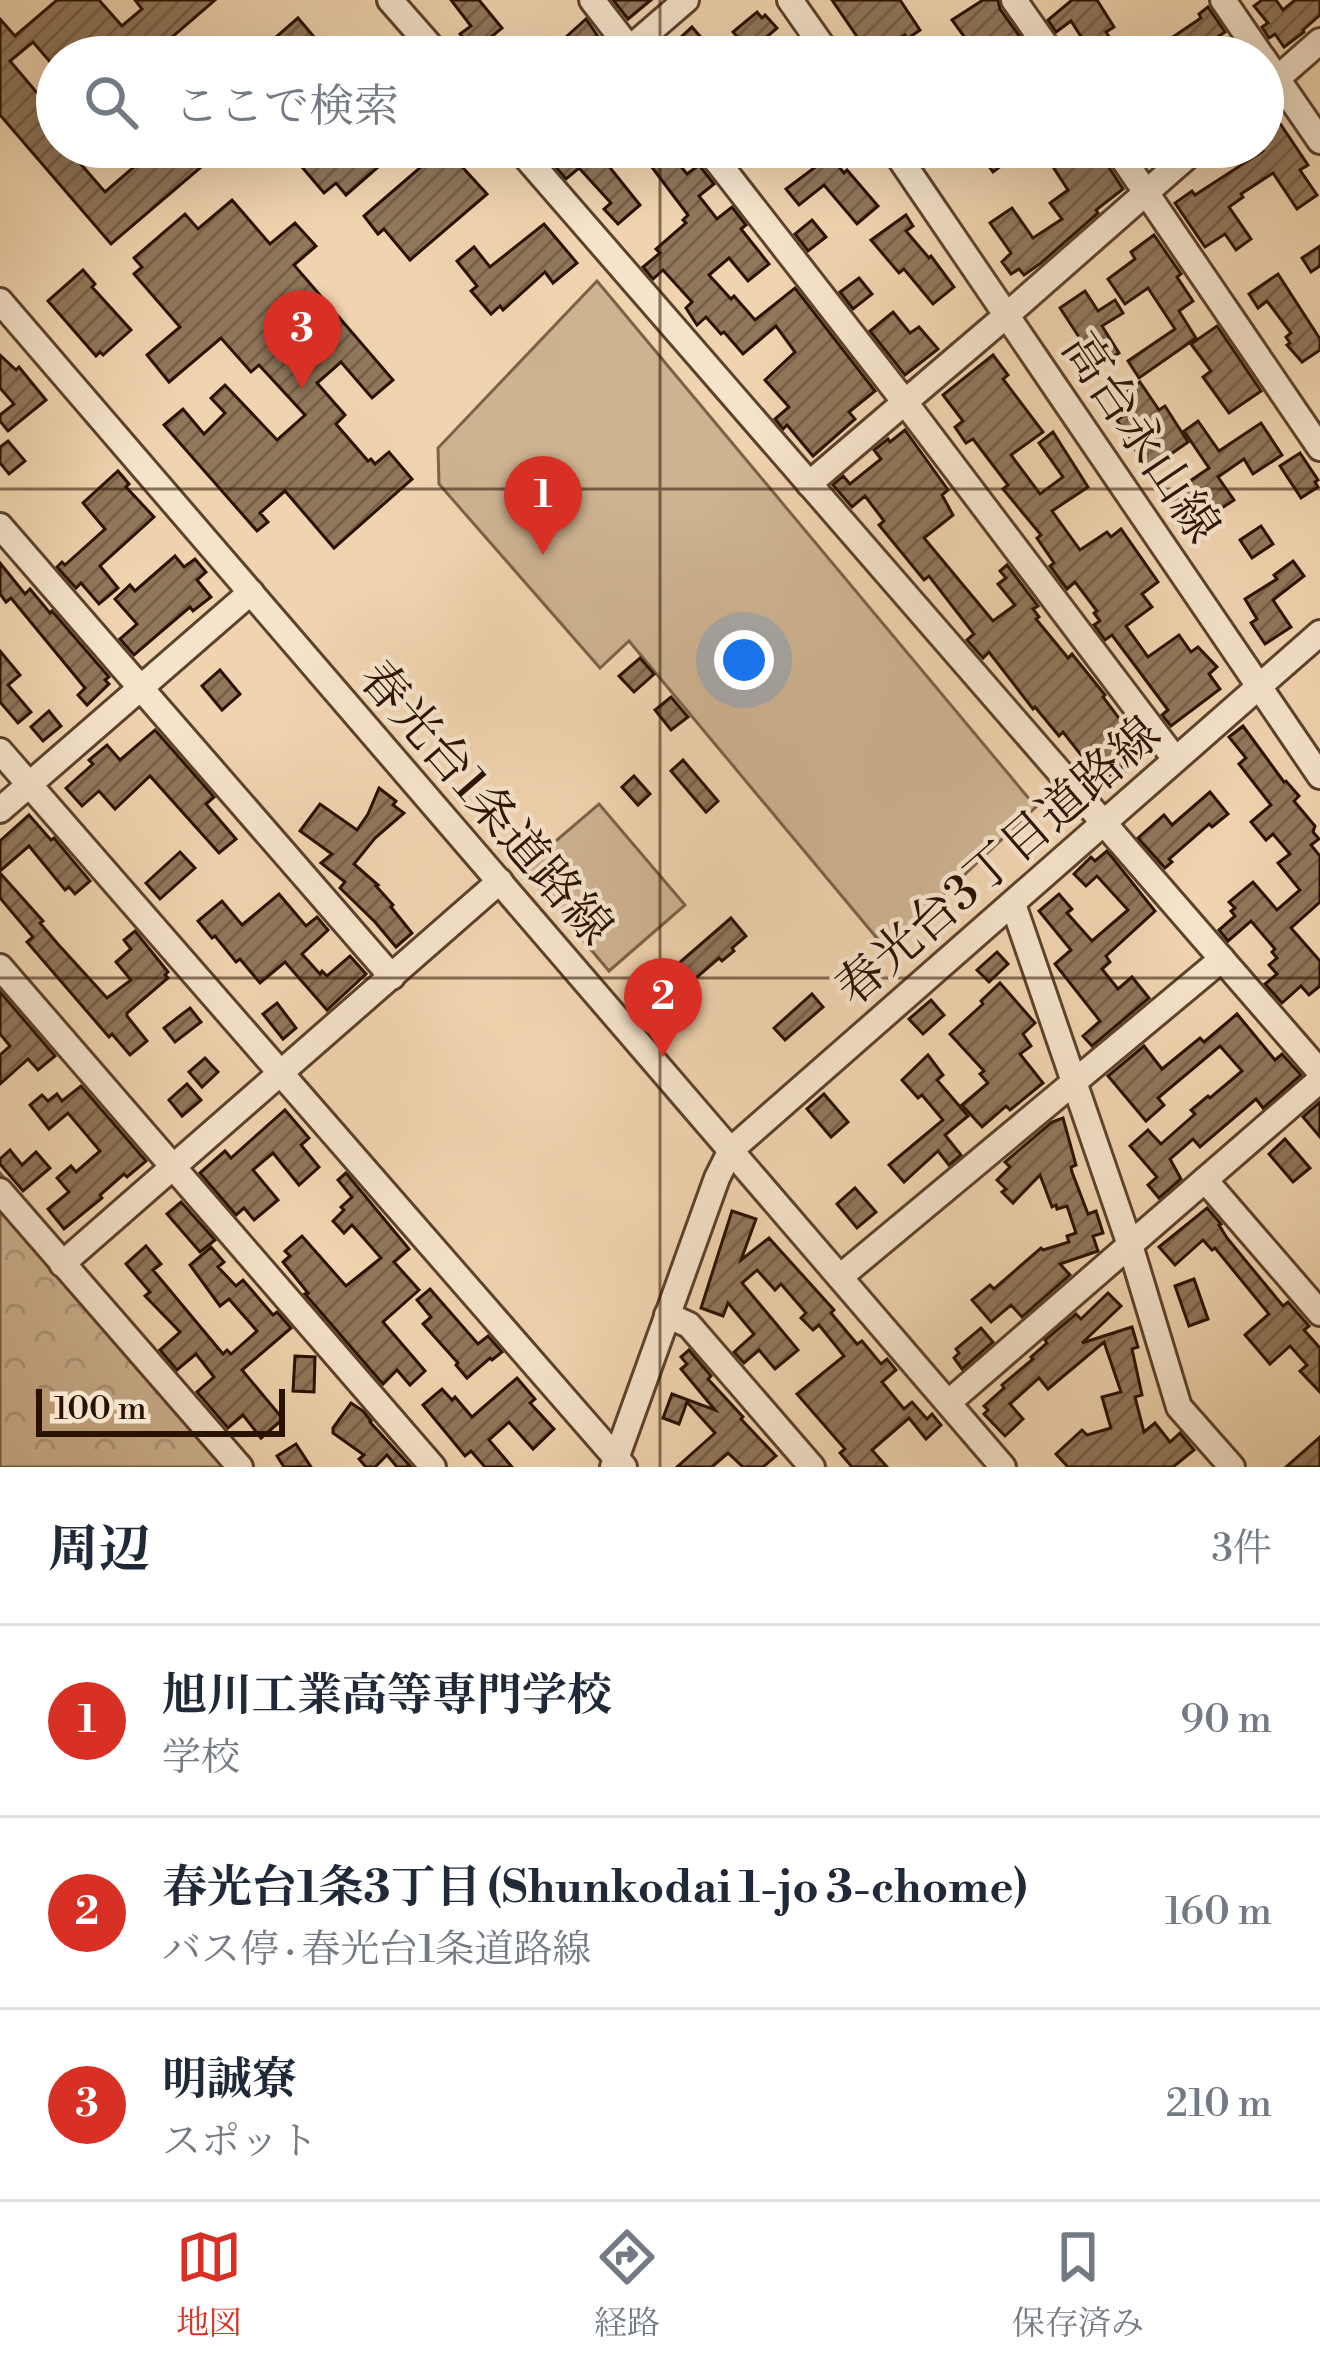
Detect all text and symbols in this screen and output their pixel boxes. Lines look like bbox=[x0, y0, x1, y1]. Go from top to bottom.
search box bbox=[36, 36, 1284, 168]
icon: search bbox=[78, 69, 144, 135]
text: ここで検索 bbox=[174, 79, 399, 136]
pin: 3 bbox=[263, 290, 341, 389]
street label: 高台永山線 bbox=[1048, 322, 1231, 555]
pin: 1 bbox=[504, 456, 582, 555]
your location bbox=[714, 630, 774, 690]
street label: 春光台1条道路線 bbox=[345, 650, 624, 958]
street label: 春光台3丁目道路線 bbox=[824, 705, 1174, 1020]
pin: 2 bbox=[624, 958, 702, 1057]
scale bar bbox=[36, 1383, 285, 1436]
text: 100 m bbox=[54, 1389, 147, 1430]
text: 周辺 bbox=[48, 1519, 150, 1583]
text: 3件 bbox=[1211, 1525, 1272, 1574]
text: 旭川工業高等専門学校 bbox=[162, 1668, 612, 1725]
text: 1 bbox=[78, 1696, 96, 1745]
text: 90 m bbox=[1180, 1696, 1272, 1745]
text: 学校 bbox=[162, 1734, 240, 1783]
text: 春光台1条3丁目 (Shunkodai 1-jo 3-chome) bbox=[162, 1860, 1027, 1917]
text: 2 bbox=[75, 1888, 99, 1937]
text: 160 m bbox=[1165, 1888, 1272, 1937]
text: バス停 · 春光台1条道路線 bbox=[162, 1926, 591, 1975]
text: 明誠寮 bbox=[162, 2052, 297, 2109]
text: 3 bbox=[75, 2080, 99, 2129]
text: 210 m bbox=[1166, 2080, 1272, 2129]
text: スポット bbox=[162, 2118, 318, 2167]
tab: 地図 bbox=[176, 2224, 242, 2345]
tab: 経路 bbox=[594, 2224, 660, 2345]
tab: 保存済み bbox=[1012, 2224, 1144, 2345]

